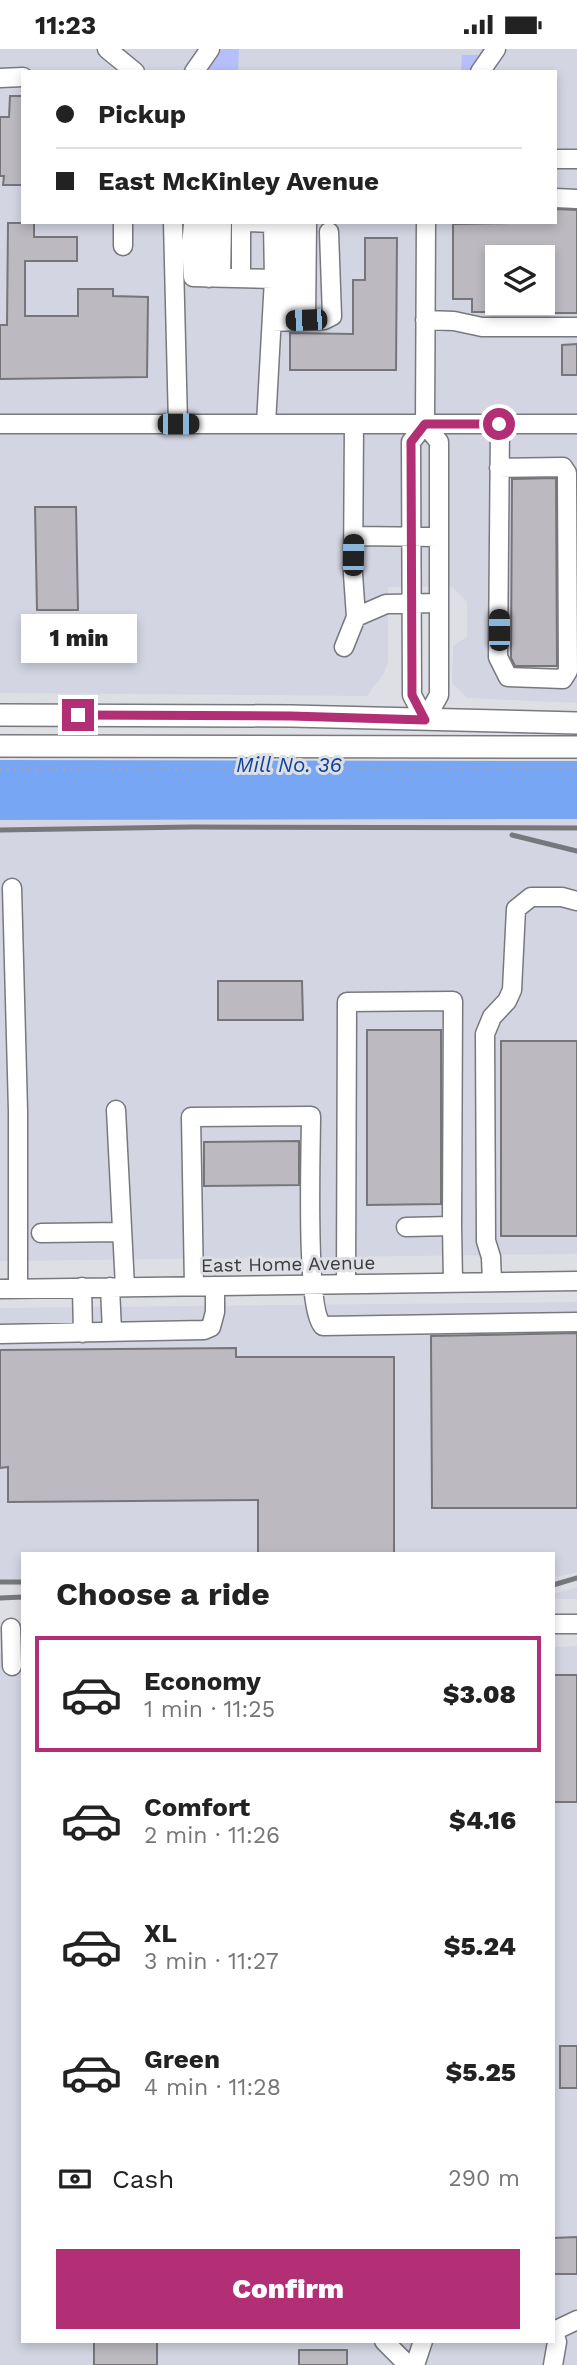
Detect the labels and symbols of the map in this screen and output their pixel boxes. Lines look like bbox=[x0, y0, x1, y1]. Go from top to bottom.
car bbox=[285, 309, 328, 331]
route start bbox=[483, 408, 515, 440]
car bbox=[158, 414, 200, 435]
car bbox=[343, 534, 364, 576]
car bbox=[489, 609, 510, 651]
callout: 1 min bbox=[20, 613, 136, 663]
route end bbox=[62, 699, 94, 731]
water label: Mill No. 36 bbox=[236, 752, 343, 777]
street label: East Home Avenue bbox=[201, 1251, 375, 1277]

